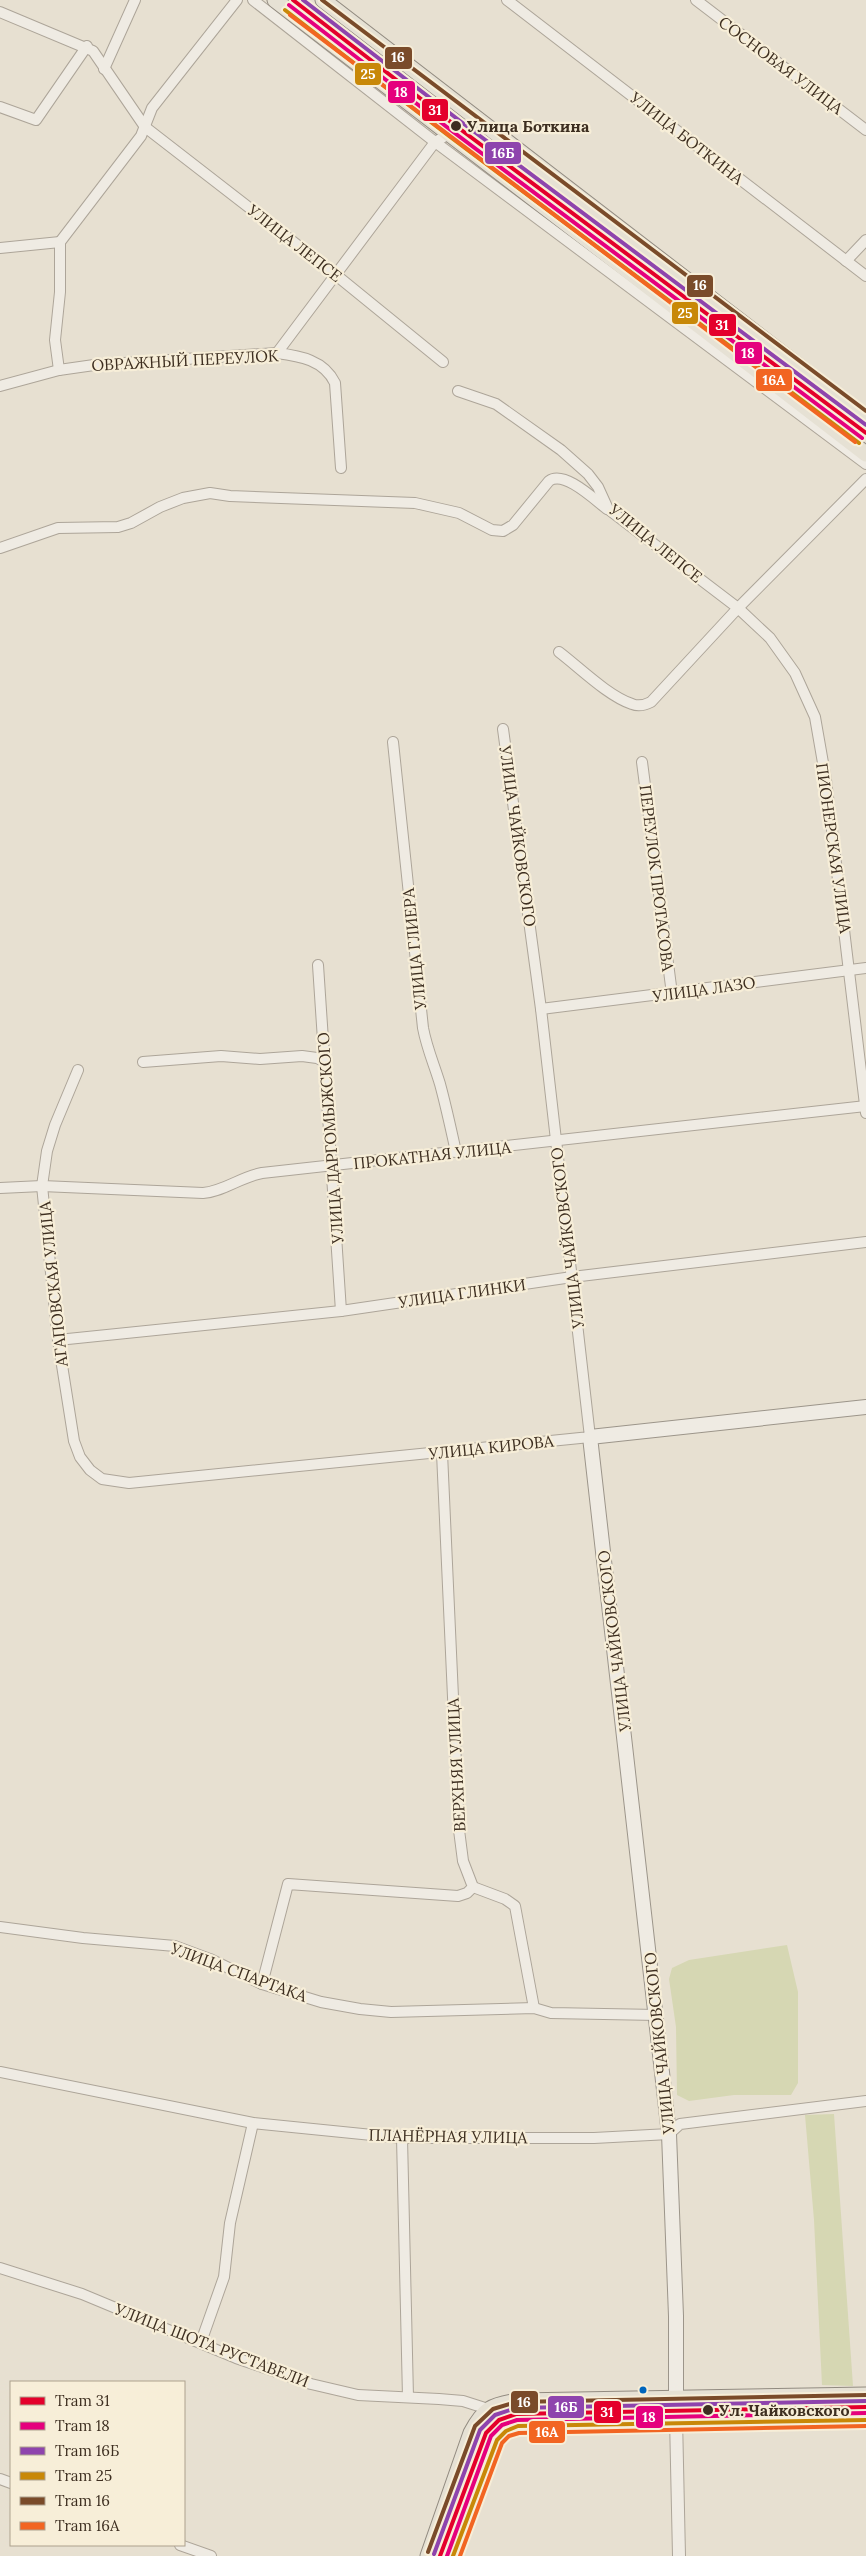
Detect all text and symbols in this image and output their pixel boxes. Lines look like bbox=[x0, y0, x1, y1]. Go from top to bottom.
street label: СОСНОВАЯ УЛИЦА bbox=[715, 12, 848, 119]
line badge: 16 bbox=[384, 46, 413, 70]
text: 16 bbox=[391, 48, 405, 66]
line badge: 25 bbox=[354, 62, 382, 86]
text: 25 bbox=[360, 65, 376, 83]
line badge: 18 bbox=[387, 80, 416, 104]
text: 18 bbox=[394, 83, 408, 101]
street label: УЛИЦА БОТКИНА bbox=[626, 87, 748, 189]
line badge: 31 bbox=[421, 98, 449, 122]
text: 31 bbox=[428, 101, 442, 119]
place label: Улица Боткина bbox=[467, 116, 590, 136]
marker: Улица Боткина bbox=[449, 119, 463, 133]
line badge: 16Б bbox=[484, 141, 522, 165]
text: 16Б bbox=[492, 144, 515, 162]
street label: УЛИЦА ЛЕПСЕ bbox=[243, 199, 346, 286]
line badge: 16 bbox=[686, 274, 714, 298]
text: 16 bbox=[693, 276, 707, 294]
line badge: 25 bbox=[671, 301, 699, 325]
text: 25 bbox=[677, 304, 693, 322]
line badge: 31 bbox=[708, 313, 737, 337]
text: 31 bbox=[715, 316, 729, 334]
line badge: 18 bbox=[734, 341, 763, 365]
text: 18 bbox=[741, 344, 755, 362]
street label: ОВРАЖНЫЙ ПЕРЕУЛОК bbox=[91, 345, 279, 375]
line badge: 16А bbox=[755, 368, 793, 392]
text: 16А bbox=[763, 371, 786, 389]
street label: УЛИЦА ЛЕПСЕ bbox=[605, 499, 707, 587]
street label: УЛИЦА ЧАЙКОВСКОГО bbox=[495, 743, 541, 928]
street label: ПИОНЕРСКАЯ УЛИЦА bbox=[812, 761, 856, 936]
street label: ПЕРЕУЛОК ПРОТАСОВА bbox=[636, 783, 679, 973]
street label: УЛИЦА ГЛИЕРА bbox=[398, 886, 430, 1012]
street label: УЛИЦА ЛАЗО bbox=[650, 972, 757, 1006]
street label: УЛИЦА ДАРГОМЫЖСКОГО bbox=[313, 1032, 347, 1245]
street label: ПРОКАТНАЯ УЛИЦА bbox=[352, 1137, 513, 1173]
street label: УЛИЦА ЧАЙКОВСКОГО bbox=[546, 1146, 588, 1331]
street label: АГАПОВСКАЯ УЛИЦА bbox=[34, 1199, 72, 1369]
street label: УЛИЦА ГЛИНКИ bbox=[396, 1274, 527, 1312]
street label: УЛИЦА КИРОВА bbox=[426, 1430, 555, 1464]
street label: УЛИЦА ЧАЙКОВСКОГО bbox=[593, 1549, 635, 1734]
street label: ВЕРХНЯЯ УЛИЦА bbox=[442, 1697, 469, 1832]
street label: УЛИЦА СПАРТАКА bbox=[167, 1938, 311, 2006]
street label: УЛИЦА ЧАЙКОВСКОГО bbox=[640, 1951, 679, 2136]
street label: ПЛАНЁРНАЯ УЛИЦА bbox=[369, 2125, 528, 2147]
street label: УЛИЦА ШОТА РУСТАВЕЛИ bbox=[111, 2298, 312, 2391]
legend bbox=[10, 2381, 185, 2546]
unlabelled marker bbox=[638, 2385, 648, 2395]
line badge: 16 bbox=[510, 2390, 539, 2414]
text: Tram 31 bbox=[55, 2391, 110, 2410]
text: 16 bbox=[517, 2393, 531, 2411]
line badge: 16Б bbox=[547, 2395, 585, 2419]
text: 16Б bbox=[555, 2398, 578, 2416]
line badge: 31 bbox=[593, 2400, 622, 2424]
place label: Ул. Чайковского bbox=[719, 2400, 850, 2420]
text: 31 bbox=[600, 2403, 614, 2421]
marker: Ул. Чайковского bbox=[701, 2403, 715, 2417]
line badge: 18 bbox=[635, 2405, 664, 2429]
text: 18 bbox=[642, 2408, 656, 2426]
text: Tram 18 bbox=[55, 2416, 110, 2435]
line badge: 16А bbox=[528, 2420, 566, 2444]
text: 16А bbox=[536, 2423, 559, 2441]
text: Tram 16Б bbox=[55, 2441, 119, 2460]
text: Tram 25 bbox=[55, 2466, 112, 2485]
text: Tram 16 bbox=[55, 2491, 110, 2510]
text: Tram 16А bbox=[55, 2516, 120, 2535]

